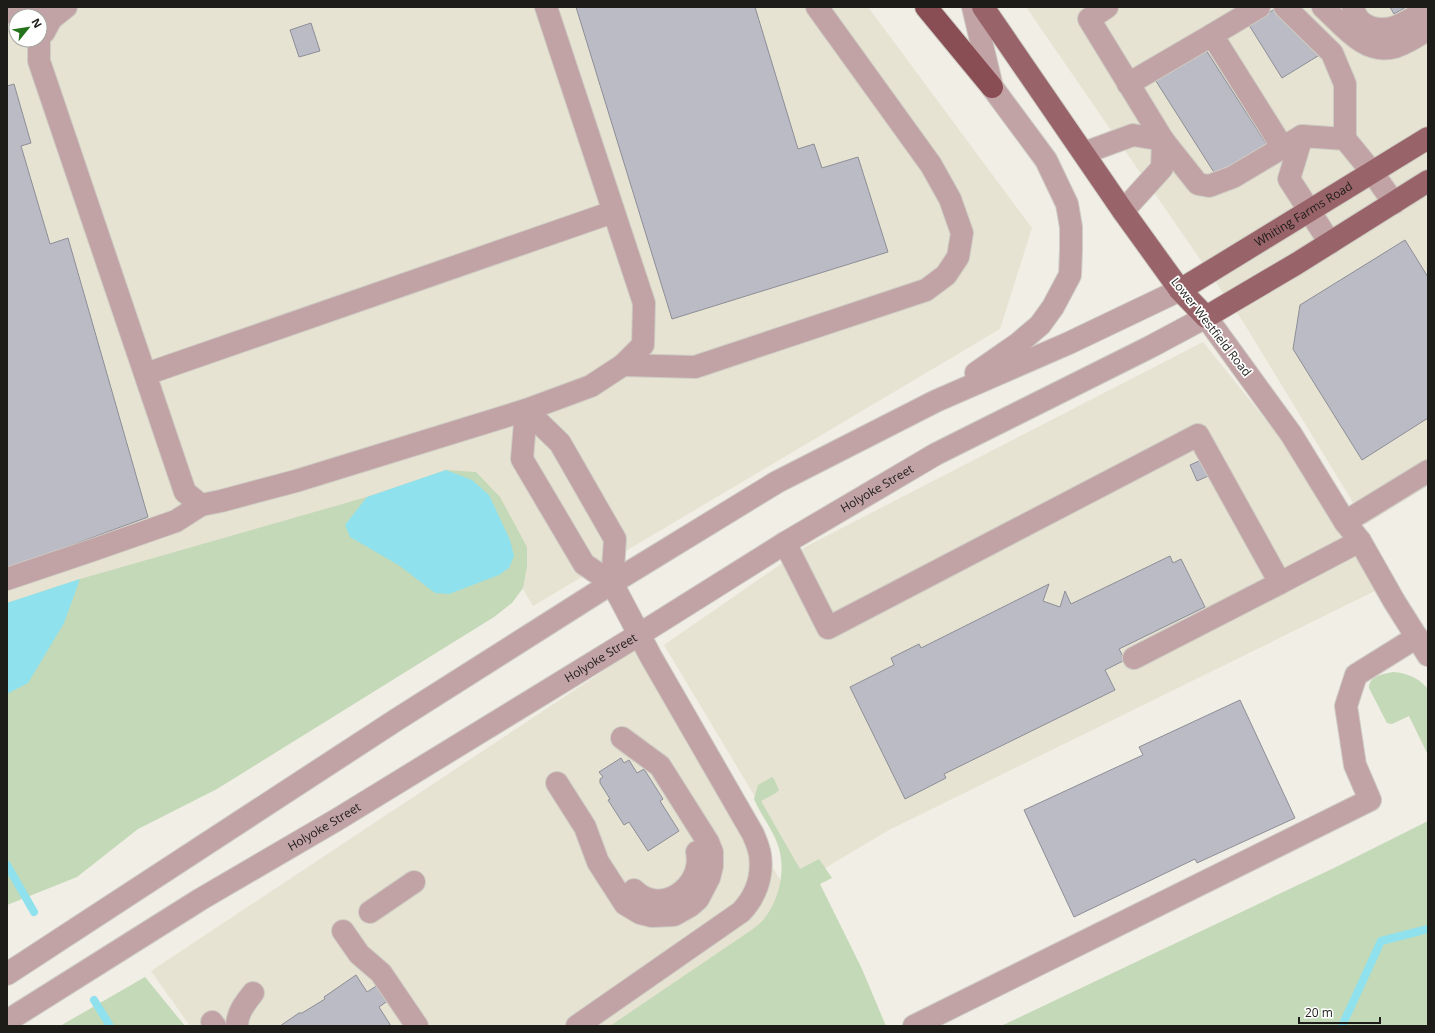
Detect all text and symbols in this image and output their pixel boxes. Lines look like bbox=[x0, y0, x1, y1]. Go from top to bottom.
north arrow bbox=[8, 8, 48, 48]
text: N bbox=[28, 15, 46, 30]
street label: Whiting Farms Road bbox=[1251, 177, 1356, 250]
street label: Lower Westfield Road bbox=[1167, 274, 1255, 380]
street label: Holyoke Street bbox=[837, 460, 916, 516]
street label: Holyoke Street bbox=[561, 629, 640, 686]
street label: Holyoke Street bbox=[284, 798, 364, 855]
scale bar bbox=[1299, 999, 1380, 1025]
text: 20 m bbox=[1305, 1004, 1333, 1021]

